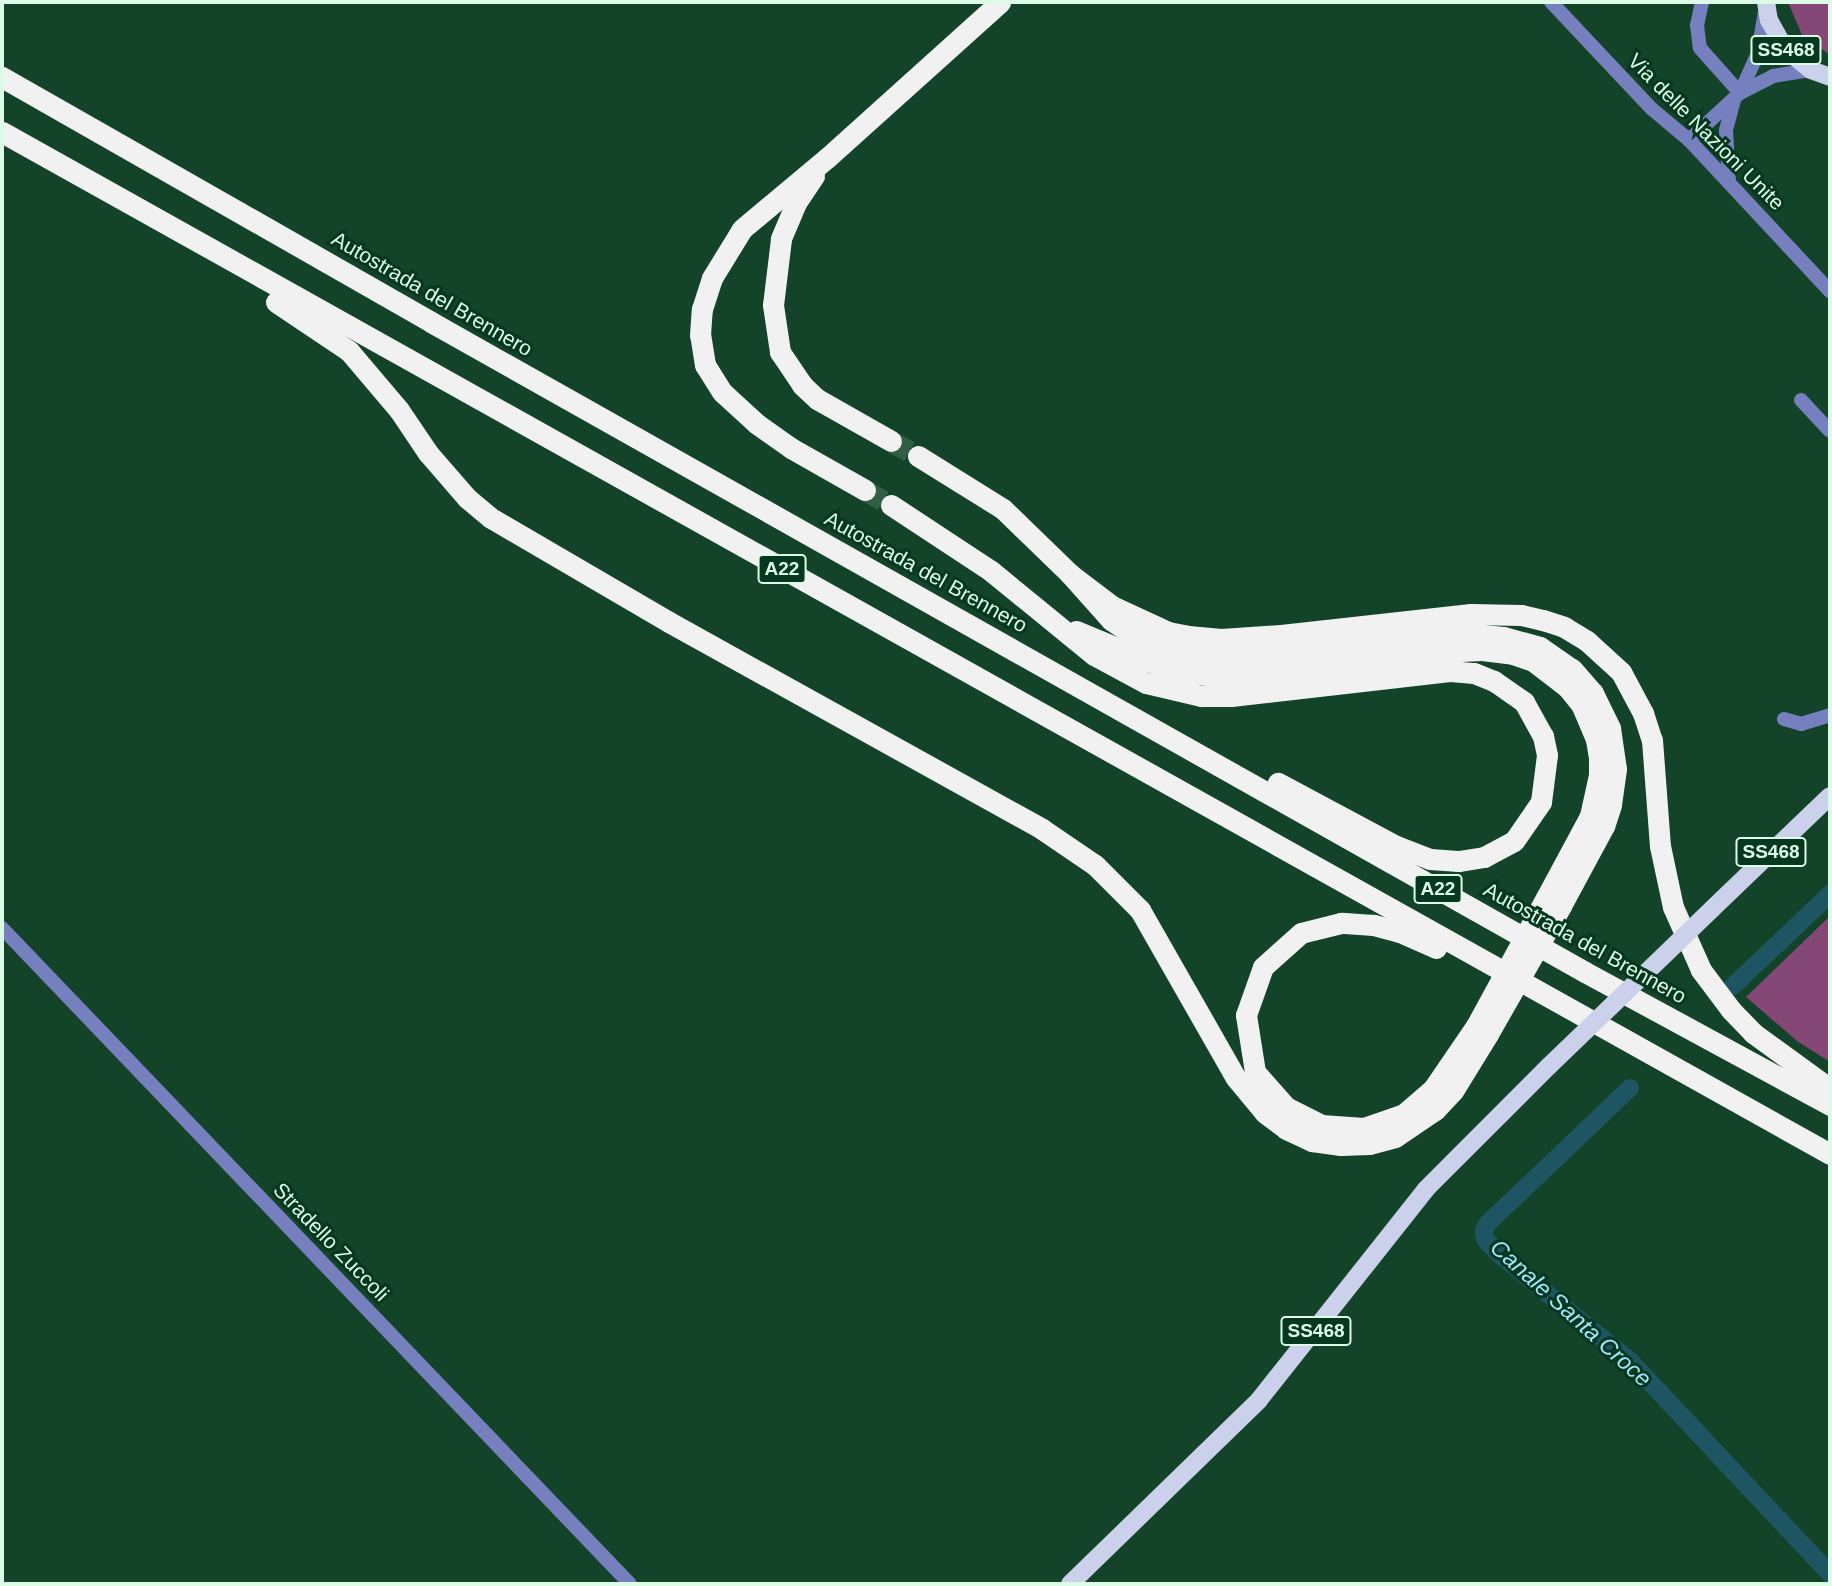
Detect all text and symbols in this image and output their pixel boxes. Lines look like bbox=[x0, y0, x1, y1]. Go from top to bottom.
road number: SS468 bbox=[1749, 34, 1823, 66]
street label: Via delle Nazioni Unite bbox=[1623, 49, 1789, 215]
street label: Autostrada del Brennero bbox=[327, 226, 537, 362]
street label: Autostrada del Brennero bbox=[820, 506, 1032, 638]
road number: A22 bbox=[758, 554, 806, 584]
road number: SS468 bbox=[1734, 836, 1808, 867]
road number: A22 bbox=[1414, 874, 1462, 904]
street label: Autostrada del Brennero bbox=[1479, 877, 1691, 1009]
street label: Stradello Zuccoli bbox=[268, 1177, 394, 1307]
water label: Canale Santa Croce bbox=[1485, 1233, 1657, 1393]
road number: SS468 bbox=[1279, 1316, 1353, 1346]

